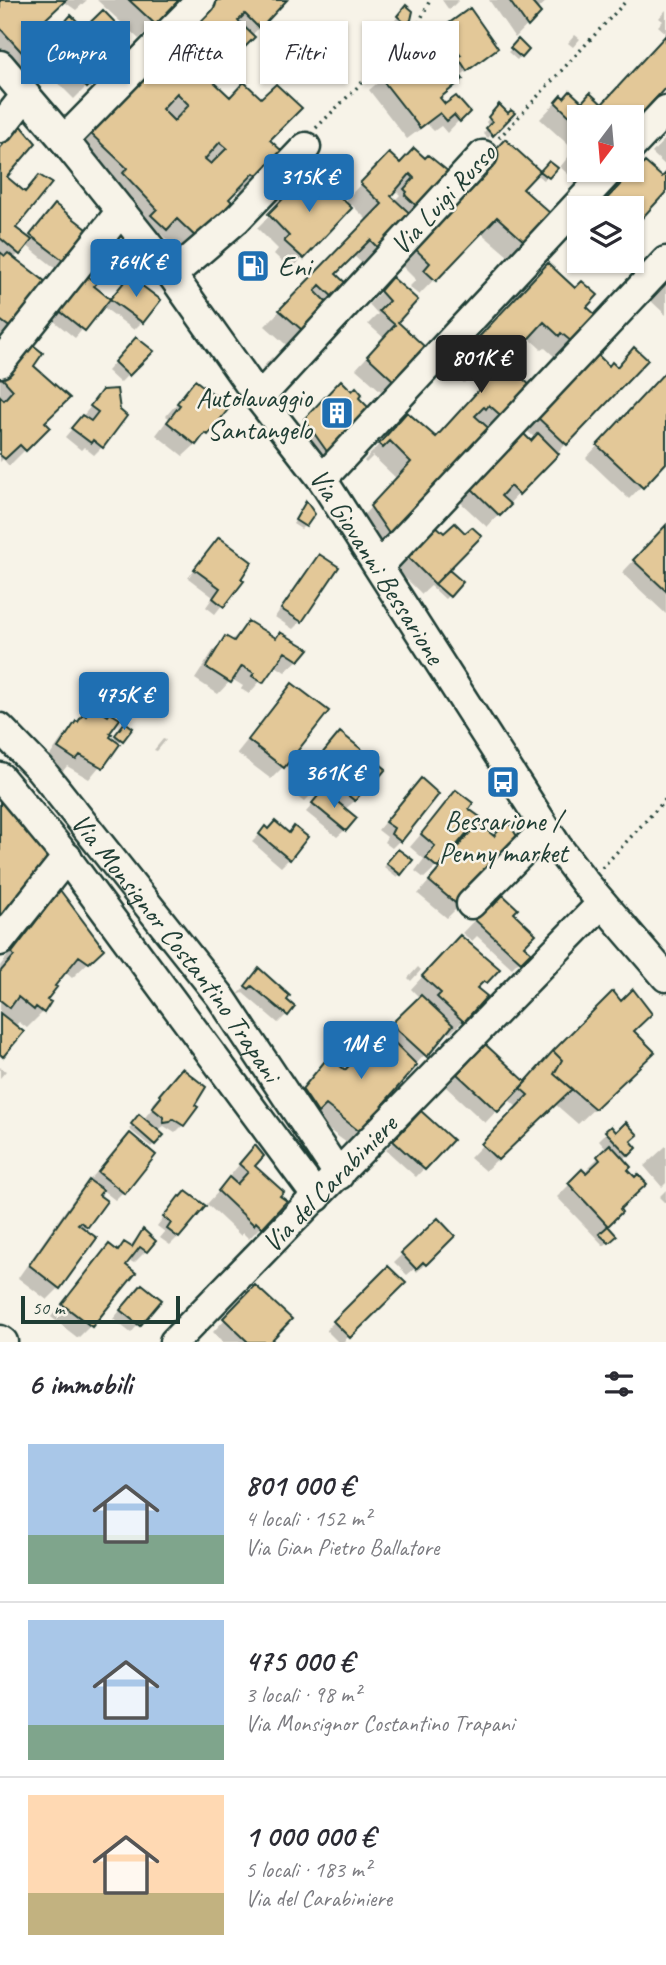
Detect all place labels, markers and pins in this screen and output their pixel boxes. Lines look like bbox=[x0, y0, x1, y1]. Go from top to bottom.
pin: 315K € bbox=[252, 154, 366, 214]
pin: 764K € bbox=[79, 240, 193, 299]
fuel station icon: Eni bbox=[234, 247, 272, 285]
place label: Eni bbox=[278, 249, 314, 284]
pin: 801K € bbox=[424, 336, 538, 395]
place label: Autolavaggio Santangelo bbox=[196, 380, 314, 447]
building icon: Autolavaggio Santangelo bbox=[318, 394, 356, 432]
pin: 475K € bbox=[67, 672, 181, 732]
pin: 361K € bbox=[277, 750, 391, 810]
bus stop icon: Bessarione / Penny market bbox=[484, 763, 522, 801]
place label: Bessarione / Penny market bbox=[439, 803, 570, 870]
pin: 1M € bbox=[320, 1021, 402, 1081]

